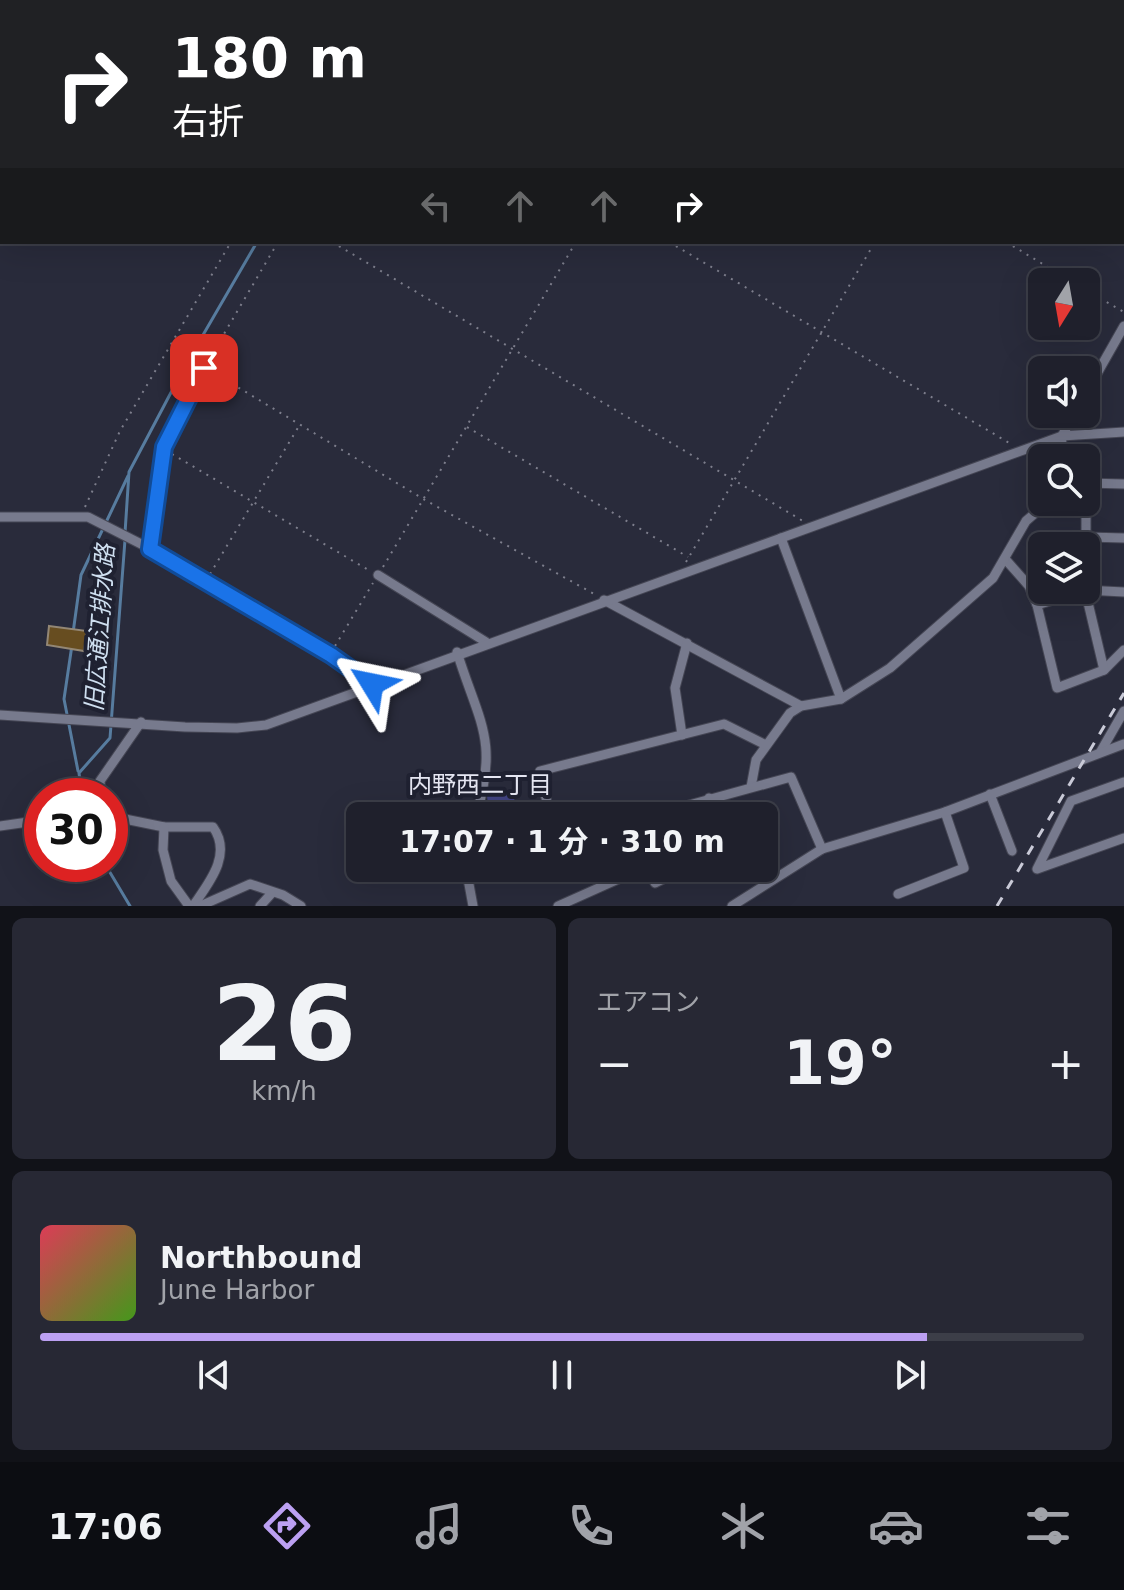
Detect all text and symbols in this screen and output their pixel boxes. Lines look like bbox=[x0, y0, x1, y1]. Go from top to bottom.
text: 180 m bbox=[172, 25, 367, 90]
icon: right bbox=[40, 32, 144, 136]
text: 右折 bbox=[172, 101, 244, 142]
icon: left bbox=[414, 184, 458, 228]
icon: ahead bbox=[498, 184, 542, 228]
icon: ahead bbox=[582, 184, 626, 228]
icon: right bbox=[666, 184, 710, 228]
north arrow bbox=[1028, 268, 1100, 340]
map controls bbox=[1028, 268, 1100, 604]
pin bbox=[170, 334, 238, 402]
icon: arrive bbox=[182, 346, 226, 390]
button: sound bbox=[1028, 356, 1100, 428]
button: search bbox=[1028, 444, 1100, 516]
button: layers bbox=[1028, 532, 1100, 604]
water label: 旧広通江排水路 bbox=[80, 541, 120, 713]
position arrow bbox=[330, 642, 414, 726]
district label: 内野西二丁目 bbox=[408, 771, 552, 799]
speed limit sign: 30 bbox=[24, 778, 128, 882]
text: 17:07 · 1 分 · 310 m bbox=[399, 824, 725, 859]
text: 26 bbox=[212, 963, 356, 1085]
text: エアコン bbox=[596, 987, 700, 1017]
text: 19° bbox=[783, 1028, 897, 1098]
text: − bbox=[596, 1038, 633, 1089]
text: + bbox=[1047, 1038, 1084, 1089]
text: km/h bbox=[251, 1076, 317, 1106]
text: Northbound bbox=[160, 1240, 363, 1275]
text: June Harbor bbox=[160, 1275, 314, 1305]
icon: previous bbox=[192, 1353, 236, 1397]
icon: pause bbox=[540, 1353, 584, 1397]
icon: next bbox=[888, 1353, 932, 1397]
icon: directions bbox=[259, 1498, 315, 1554]
icon: music bbox=[411, 1498, 467, 1554]
icon: phone bbox=[563, 1498, 619, 1554]
icon: climate bbox=[715, 1498, 771, 1554]
icon: car bbox=[868, 1498, 924, 1554]
icon: filters bbox=[1020, 1498, 1076, 1554]
text: 17:06 bbox=[48, 1506, 163, 1547]

